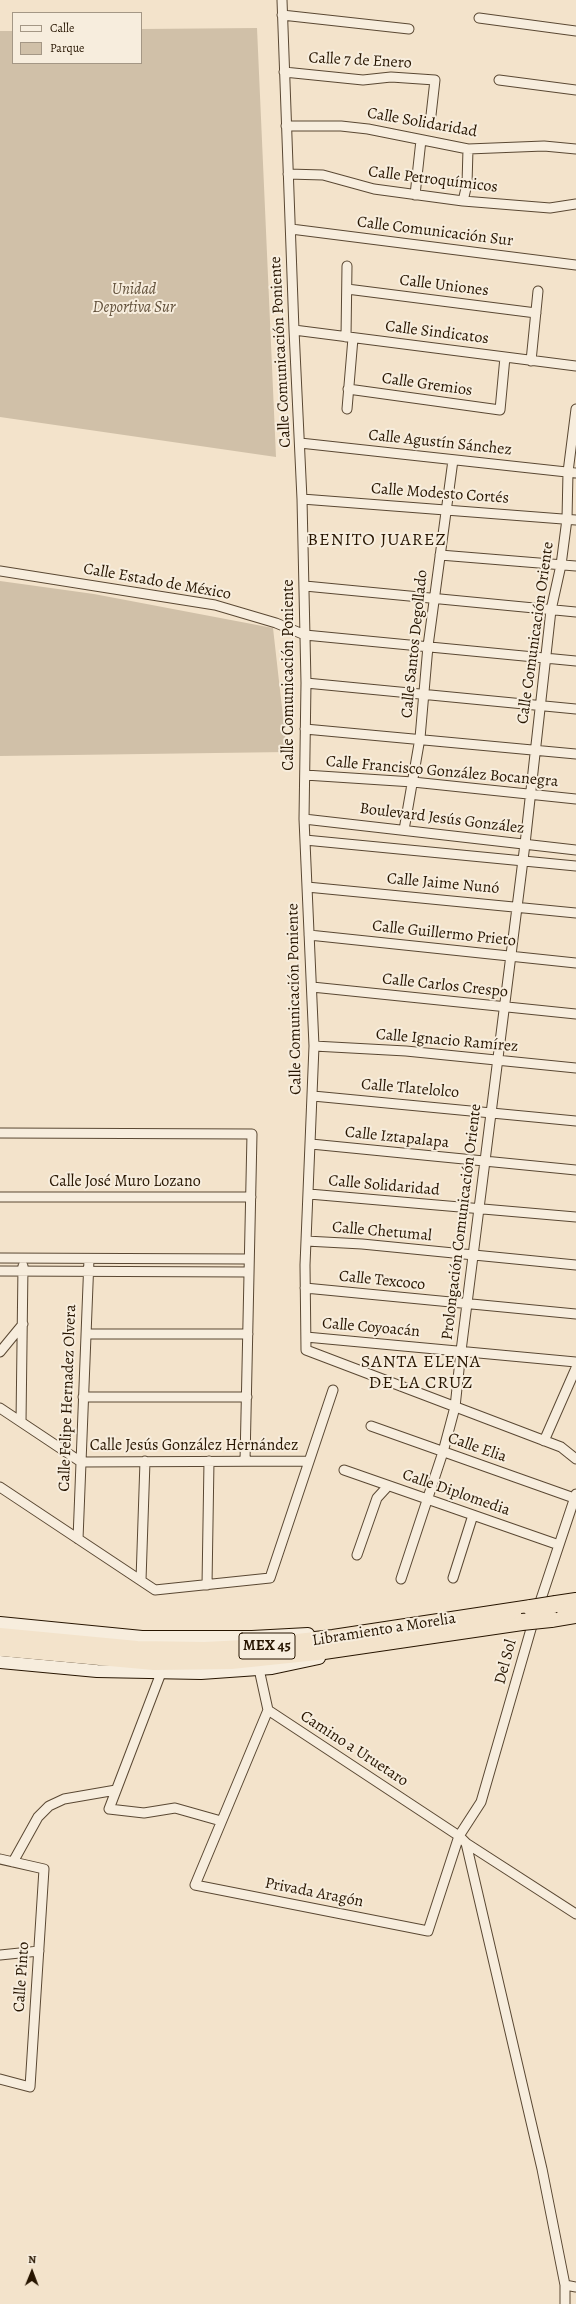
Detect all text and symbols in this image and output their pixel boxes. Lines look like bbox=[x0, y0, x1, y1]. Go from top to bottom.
legend bbox=[12, 12, 142, 64]
text: Calle bbox=[50, 20, 74, 36]
text: Parque bbox=[50, 40, 85, 56]
street label: Calle 7 de Enero bbox=[308, 49, 412, 73]
street label: Calle Solidaridad bbox=[365, 104, 479, 142]
street label: Calle Petroquímicos bbox=[367, 163, 499, 197]
street label: Calle Comunicación Sur bbox=[356, 213, 514, 251]
street label: Calle Comunicación Poniente bbox=[266, 256, 296, 448]
street label: Calle Uniones bbox=[398, 271, 490, 301]
park label: Unidad Deportiva Sur bbox=[93, 280, 175, 318]
street label: Calle Sindicatos bbox=[384, 317, 490, 349]
street label: Calle Gremios bbox=[380, 369, 474, 401]
street label: Calle Agustín Sánchez bbox=[367, 426, 513, 460]
street label: Calle Modesto Cortés bbox=[370, 480, 510, 508]
district label: BENITO JUAREZ bbox=[307, 530, 447, 552]
street label: Calle Comunicación Oriente bbox=[514, 541, 558, 725]
street label: Calle Estado de México bbox=[82, 560, 232, 604]
street label: Calle Santos Degollado bbox=[398, 569, 432, 719]
street label: Calle Comunicación Poniente bbox=[279, 579, 299, 771]
street label: Calle Francisco González Bocanegra bbox=[325, 752, 559, 792]
street label: Boulevard Jesús González bbox=[358, 799, 526, 839]
street label: Calle Jaime Nunó bbox=[386, 870, 500, 898]
street label: Calle Comunicación Poniente bbox=[284, 903, 306, 1095]
street label: Calle Guillermo Prieto bbox=[371, 917, 517, 951]
street label: Calle Carlos Crespo bbox=[381, 970, 509, 1002]
street label: Calle Ignacio Ramírez bbox=[375, 1025, 519, 1057]
street label: Calle Tlatelolco bbox=[360, 1075, 460, 1103]
street label: Prolongación Comunicación Oriente bbox=[438, 1103, 486, 1341]
street label: Calle Iztapalapa bbox=[344, 1123, 450, 1153]
street label: Calle José Muro Lozano bbox=[49, 1172, 201, 1192]
street label: Calle Solidaridad bbox=[328, 1172, 440, 1200]
street label: Calle Chetumal bbox=[331, 1218, 433, 1246]
street label: Calle Texcoco bbox=[338, 1267, 426, 1295]
street label: Calle Felipe Hernadez Olvera bbox=[55, 1304, 81, 1492]
street label: Calle Coyoacán bbox=[321, 1314, 421, 1342]
district label: SANTA ELENA DE LA CRUZ bbox=[361, 1352, 481, 1394]
street label: Calle Elia bbox=[445, 1429, 509, 1467]
street label: Calle Jesús González Hernández bbox=[90, 1436, 298, 1456]
street label: Calle Diplomedia bbox=[400, 1466, 512, 1520]
street label: Libramiento a Morelia bbox=[311, 1609, 457, 1651]
road number: MEX 45 bbox=[239, 1633, 295, 1659]
street label: Del Sol bbox=[491, 1638, 521, 1686]
street label: Camino a Uruetaro bbox=[296, 1707, 412, 1791]
street label: Privada Aragón bbox=[263, 1874, 365, 1912]
street label: Calle Pinto bbox=[10, 1941, 34, 2013]
north arrow bbox=[12, 2252, 52, 2292]
text: N bbox=[28, 2252, 36, 2267]

